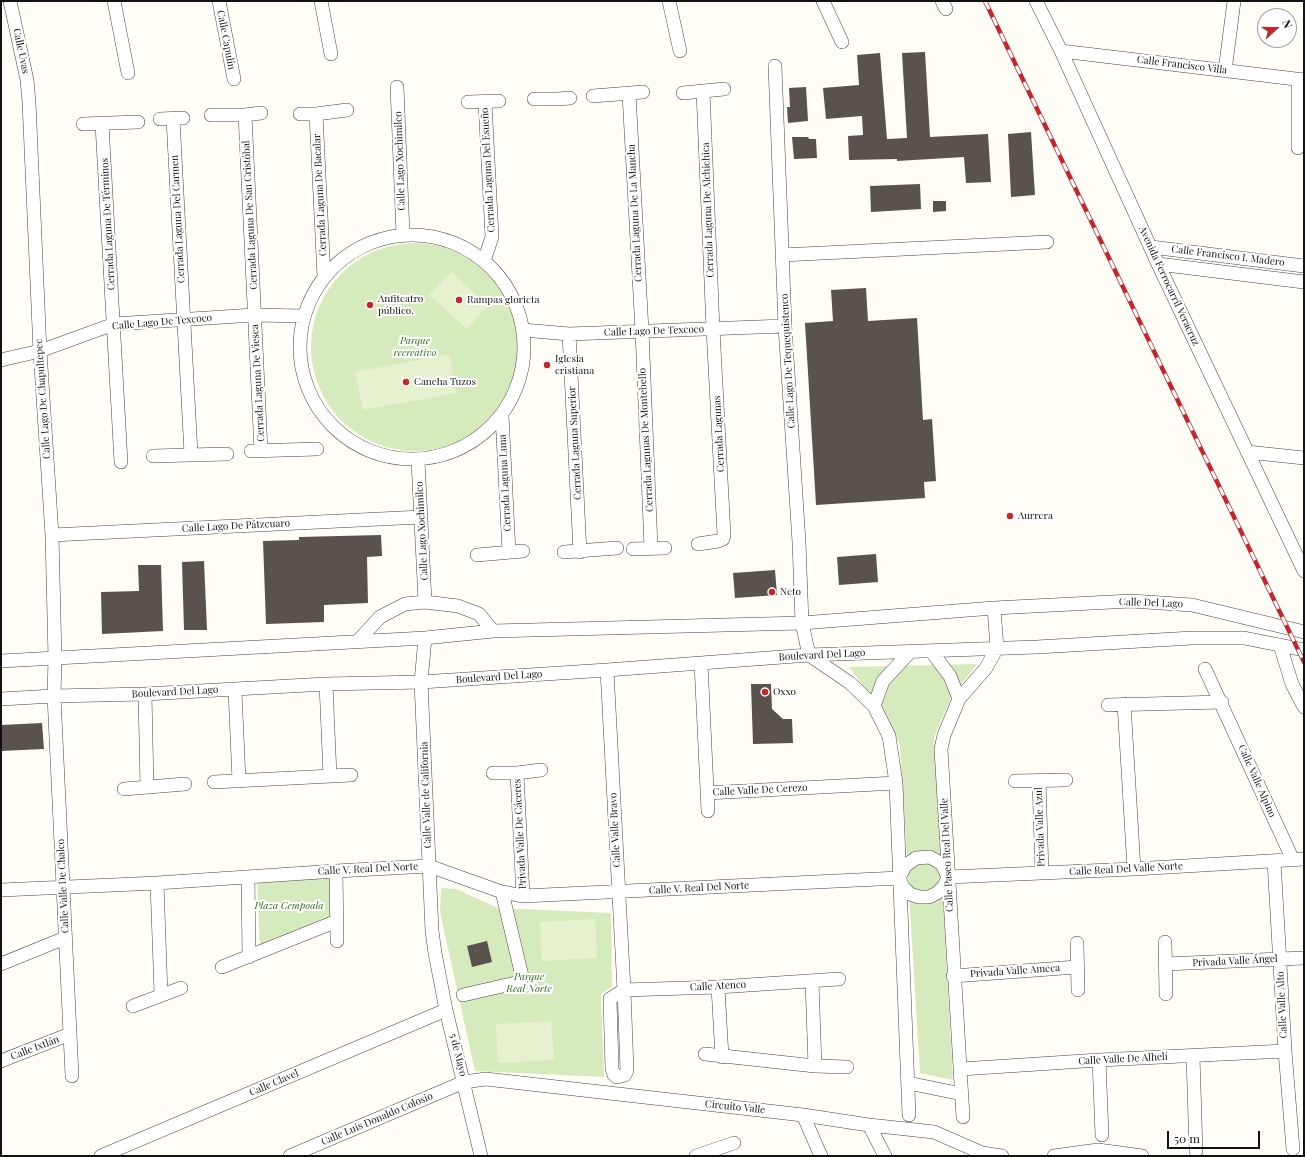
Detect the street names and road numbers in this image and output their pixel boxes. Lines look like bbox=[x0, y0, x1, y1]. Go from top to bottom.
street label: Calle Capulín bbox=[214, 9, 238, 71]
street label: Calle Uvas bbox=[10, 27, 32, 75]
street label: Calle Francisco Villa bbox=[1136, 54, 1228, 76]
street label: Cerrada Laguna Del Esueño bbox=[479, 107, 497, 233]
street label: Calle Lago Xochimilco bbox=[392, 111, 408, 211]
street label: Cerrada Laguna De Bacalar bbox=[311, 133, 329, 257]
street label: Cerrada Laguna De San Cristóbal bbox=[240, 140, 260, 290]
street label: Cerrada Laguna De Alchichica bbox=[700, 142, 716, 278]
street label: Cerrada Laguna De La Mancha bbox=[625, 144, 645, 282]
street label: Cerrada Laguna Del Carmen bbox=[169, 155, 187, 283]
street label: Cerrada Laguna De Términos bbox=[99, 158, 117, 290]
street label: Avenida Ferrocarril Veracruz bbox=[1136, 224, 1202, 348]
street label: Calle Francisco I. Madero bbox=[1171, 243, 1285, 269]
street label: Calle Lago De Tequequistenco bbox=[778, 293, 798, 429]
street label: Calle Lago De Texcoco bbox=[112, 312, 212, 332]
street label: Calle Lago De Texcoco bbox=[604, 323, 704, 339]
street label: Cerrada Laguna De Viesca bbox=[249, 324, 267, 442]
street label: Calle Lago De Chapultepec bbox=[33, 339, 53, 459]
street label: Cerrada Lagunas De Montebello bbox=[636, 368, 656, 512]
street label: Cerrada Laguna Superior bbox=[566, 386, 584, 500]
street label: Cerrada Lagunas bbox=[711, 396, 727, 472]
street label: Cerrada Laguna Luna bbox=[496, 434, 514, 532]
street label: Calle Lago Xochimilco bbox=[413, 481, 431, 581]
street label: Calle Lago De Pátzcuaro bbox=[182, 517, 290, 535]
street label: Calle Del Lago bbox=[1119, 596, 1183, 610]
street label: Boulevard Del Lago bbox=[778, 647, 866, 663]
street label: Boulevard Del Lago bbox=[455, 668, 543, 686]
street label: Boulevard Del Lago bbox=[131, 684, 219, 700]
street label: Calle Valle de California bbox=[418, 741, 434, 849]
street label: Calle Valle Alpino bbox=[1236, 743, 1278, 819]
street label: Privada Valle De Cáceres bbox=[511, 779, 529, 889]
street label: Calle Valle De Cerezo bbox=[712, 782, 808, 798]
street label: Privada Valle Azul bbox=[1033, 787, 1047, 867]
street label: Calle Valle Bravo bbox=[607, 792, 623, 868]
street label: Calle Paseo Real Del Valle bbox=[938, 798, 956, 912]
street label: Calle Valle De Chalco bbox=[55, 839, 71, 933]
street label: Calle V. Real Del Norte bbox=[317, 860, 419, 878]
street label: Calle Real Del Valle Norte bbox=[1069, 860, 1183, 878]
street label: Calle V. Real Del Norte bbox=[648, 879, 750, 897]
street label: Privada Valle Ángel bbox=[1192, 953, 1278, 969]
street label: Privada Valle Ameca bbox=[970, 962, 1060, 980]
street label: Calle Valle Alto bbox=[1274, 971, 1290, 1039]
street label: Calle Atenco bbox=[690, 979, 746, 993]
street label: 5 de Mayo bbox=[447, 1032, 469, 1078]
street label: Calle Ixtlán bbox=[9, 1033, 61, 1063]
street label: Calle Valle De Alhelí bbox=[1078, 1051, 1168, 1067]
street label: Calle Clavel bbox=[248, 1067, 300, 1099]
street label: Calle Luis Donaldo Colosio bbox=[319, 1090, 435, 1148]
street label: Circuito Valle bbox=[704, 1098, 766, 1116]

